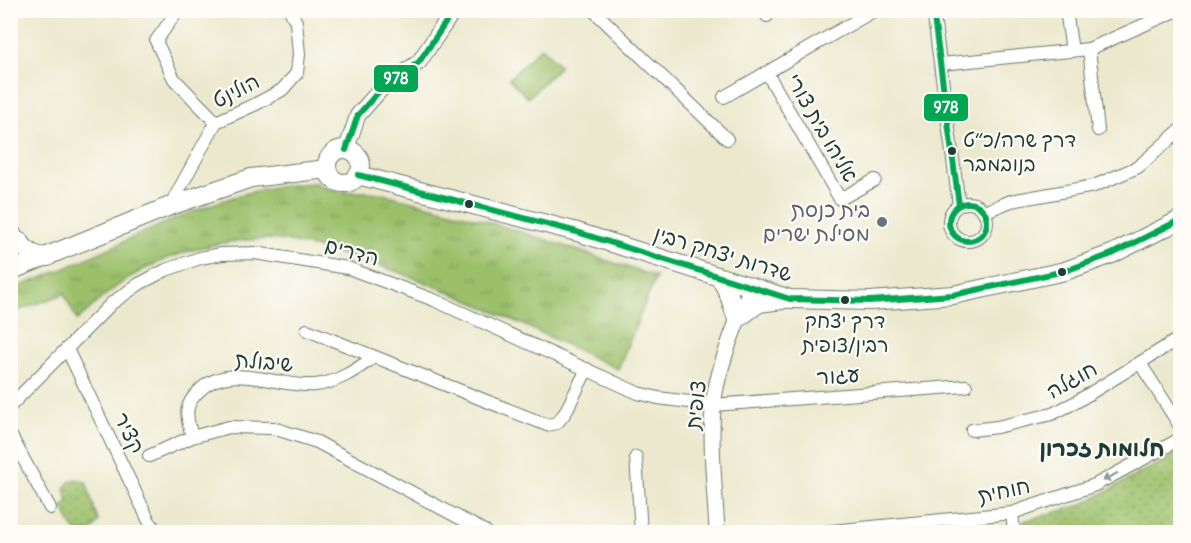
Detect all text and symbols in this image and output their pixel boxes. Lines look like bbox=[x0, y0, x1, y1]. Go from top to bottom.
line badge: 978 bbox=[373, 64, 419, 93]
street label: הולינט bbox=[208, 68, 264, 115]
text: 978 bbox=[384, 69, 408, 89]
street label: אליהו בית צורי bbox=[780, 69, 864, 187]
line badge: 978 bbox=[923, 93, 969, 122]
text: 978 bbox=[934, 98, 958, 118]
place label: דרך שרה/כ״ט בנובמבר bbox=[963, 128, 1076, 177]
marker: דרך שרה/כ״ט בנובמבר bbox=[946, 145, 958, 157]
place label: בית כנסת מסילת ישרים bbox=[763, 197, 870, 248]
unlabelled marker bbox=[463, 198, 475, 210]
marker: בית כנסת מסילת ישרים bbox=[875, 215, 889, 229]
street label: שדרות יצחק רבין bbox=[650, 221, 796, 288]
street label: הדרים bbox=[322, 232, 382, 273]
unlabelled marker bbox=[1056, 266, 1068, 278]
marker: דרך יצחק רבין/צופית bbox=[839, 294, 851, 306]
place label: דרך יצחק רבין/צופית bbox=[800, 309, 889, 358]
street label: שיבולת bbox=[234, 346, 294, 379]
street label: חוגלה bbox=[1042, 356, 1102, 405]
street label: עגור bbox=[816, 362, 860, 391]
street label: צופית bbox=[680, 379, 713, 432]
street label: קציר bbox=[107, 408, 150, 458]
district label: חלומות זכרון bbox=[1039, 435, 1165, 463]
one-way arrow bbox=[1102, 472, 1119, 482]
street label: חוחית bbox=[975, 473, 1033, 510]

